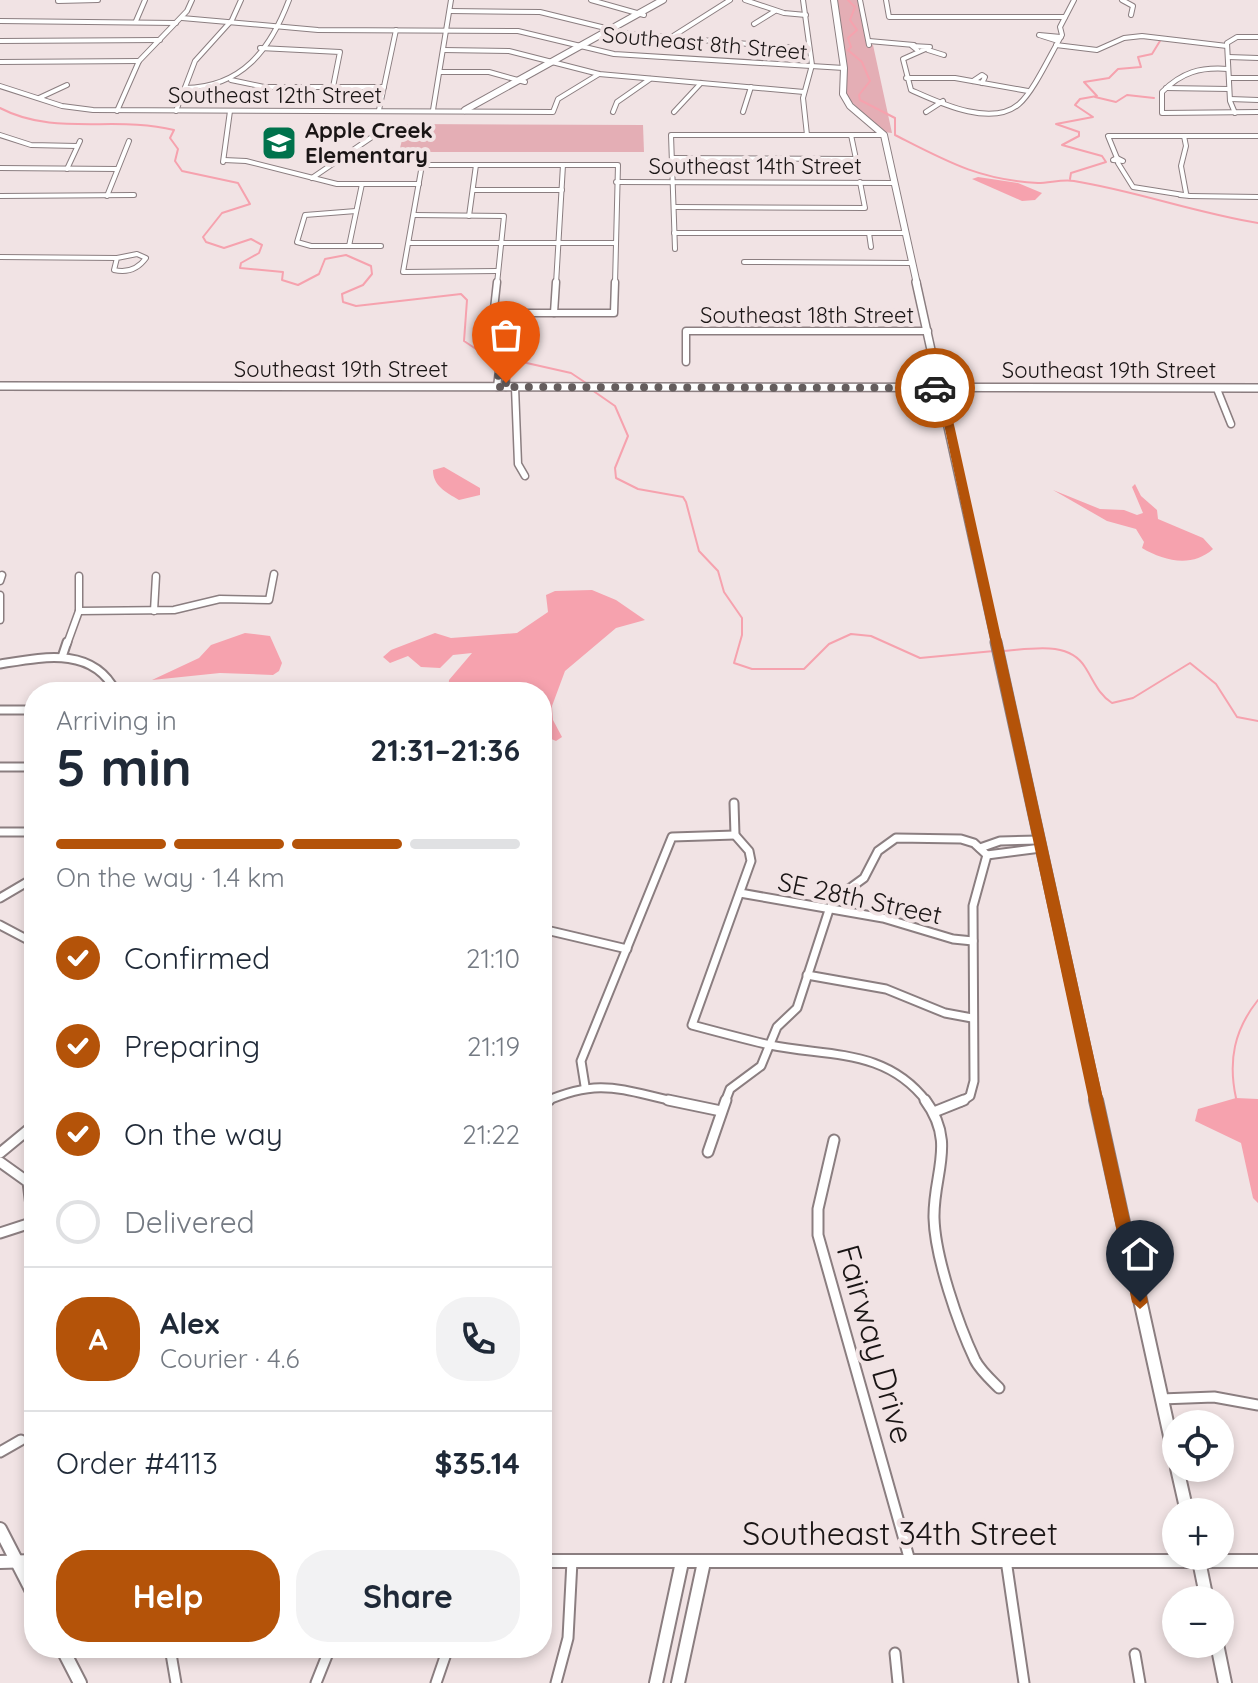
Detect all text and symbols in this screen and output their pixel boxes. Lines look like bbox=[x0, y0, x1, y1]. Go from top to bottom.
street label: Southeast 8th Street bbox=[601, 20, 809, 66]
street label: Southeast 12th Street bbox=[168, 81, 382, 109]
place label: Apple Creek Elementary bbox=[305, 116, 433, 169]
school or university icon: Apple Creek Elementary bbox=[260, 124, 298, 162]
street label: Southeast 14th Street bbox=[648, 152, 862, 180]
pin bbox=[472, 301, 540, 383]
street label: Southeast 18th Street bbox=[700, 301, 914, 329]
icon: bag bbox=[484, 313, 528, 357]
courier bbox=[895, 348, 975, 428]
street label: Southeast 19th Street bbox=[234, 355, 448, 383]
street label: Southeast 19th Street bbox=[1002, 356, 1216, 384]
icon: car bbox=[913, 366, 957, 410]
text: Arriving in bbox=[56, 704, 177, 737]
text: 21:31–21:36 bbox=[370, 731, 520, 769]
text: 5 min bbox=[56, 734, 192, 799]
text: On the way · 1.4 km bbox=[56, 861, 285, 894]
street label: SE 28th Street bbox=[775, 865, 945, 931]
icon: check bbox=[56, 936, 100, 980]
text: Confirmed bbox=[124, 939, 270, 977]
text: 21:10 bbox=[466, 942, 520, 975]
icon: check bbox=[56, 1024, 100, 1068]
text: Preparing bbox=[124, 1027, 260, 1065]
text: 21:19 bbox=[467, 1030, 520, 1063]
icon: check bbox=[56, 1112, 100, 1156]
text: On the way bbox=[124, 1115, 283, 1153]
text: 21:22 bbox=[462, 1118, 520, 1151]
text: Delivered bbox=[124, 1203, 255, 1241]
pin bbox=[1106, 1220, 1174, 1302]
icon: home bbox=[1118, 1232, 1162, 1276]
street label: Fairway Drive bbox=[829, 1240, 923, 1448]
button: phone bbox=[436, 1297, 520, 1381]
text: Alex bbox=[160, 1304, 219, 1342]
text: A bbox=[88, 1320, 108, 1358]
text: Courier · 4.6 bbox=[160, 1342, 299, 1375]
map controls bbox=[1162, 1410, 1234, 1658]
button: locate bbox=[1162, 1410, 1234, 1482]
text: Order #4113 bbox=[56, 1444, 218, 1482]
text: $35.14 bbox=[435, 1444, 520, 1482]
button: + bbox=[1162, 1498, 1234, 1570]
street label: Southeast 34th Street bbox=[742, 1513, 1058, 1553]
button: Help bbox=[56, 1550, 280, 1642]
button: Share bbox=[296, 1550, 520, 1642]
button: − bbox=[1162, 1586, 1234, 1658]

